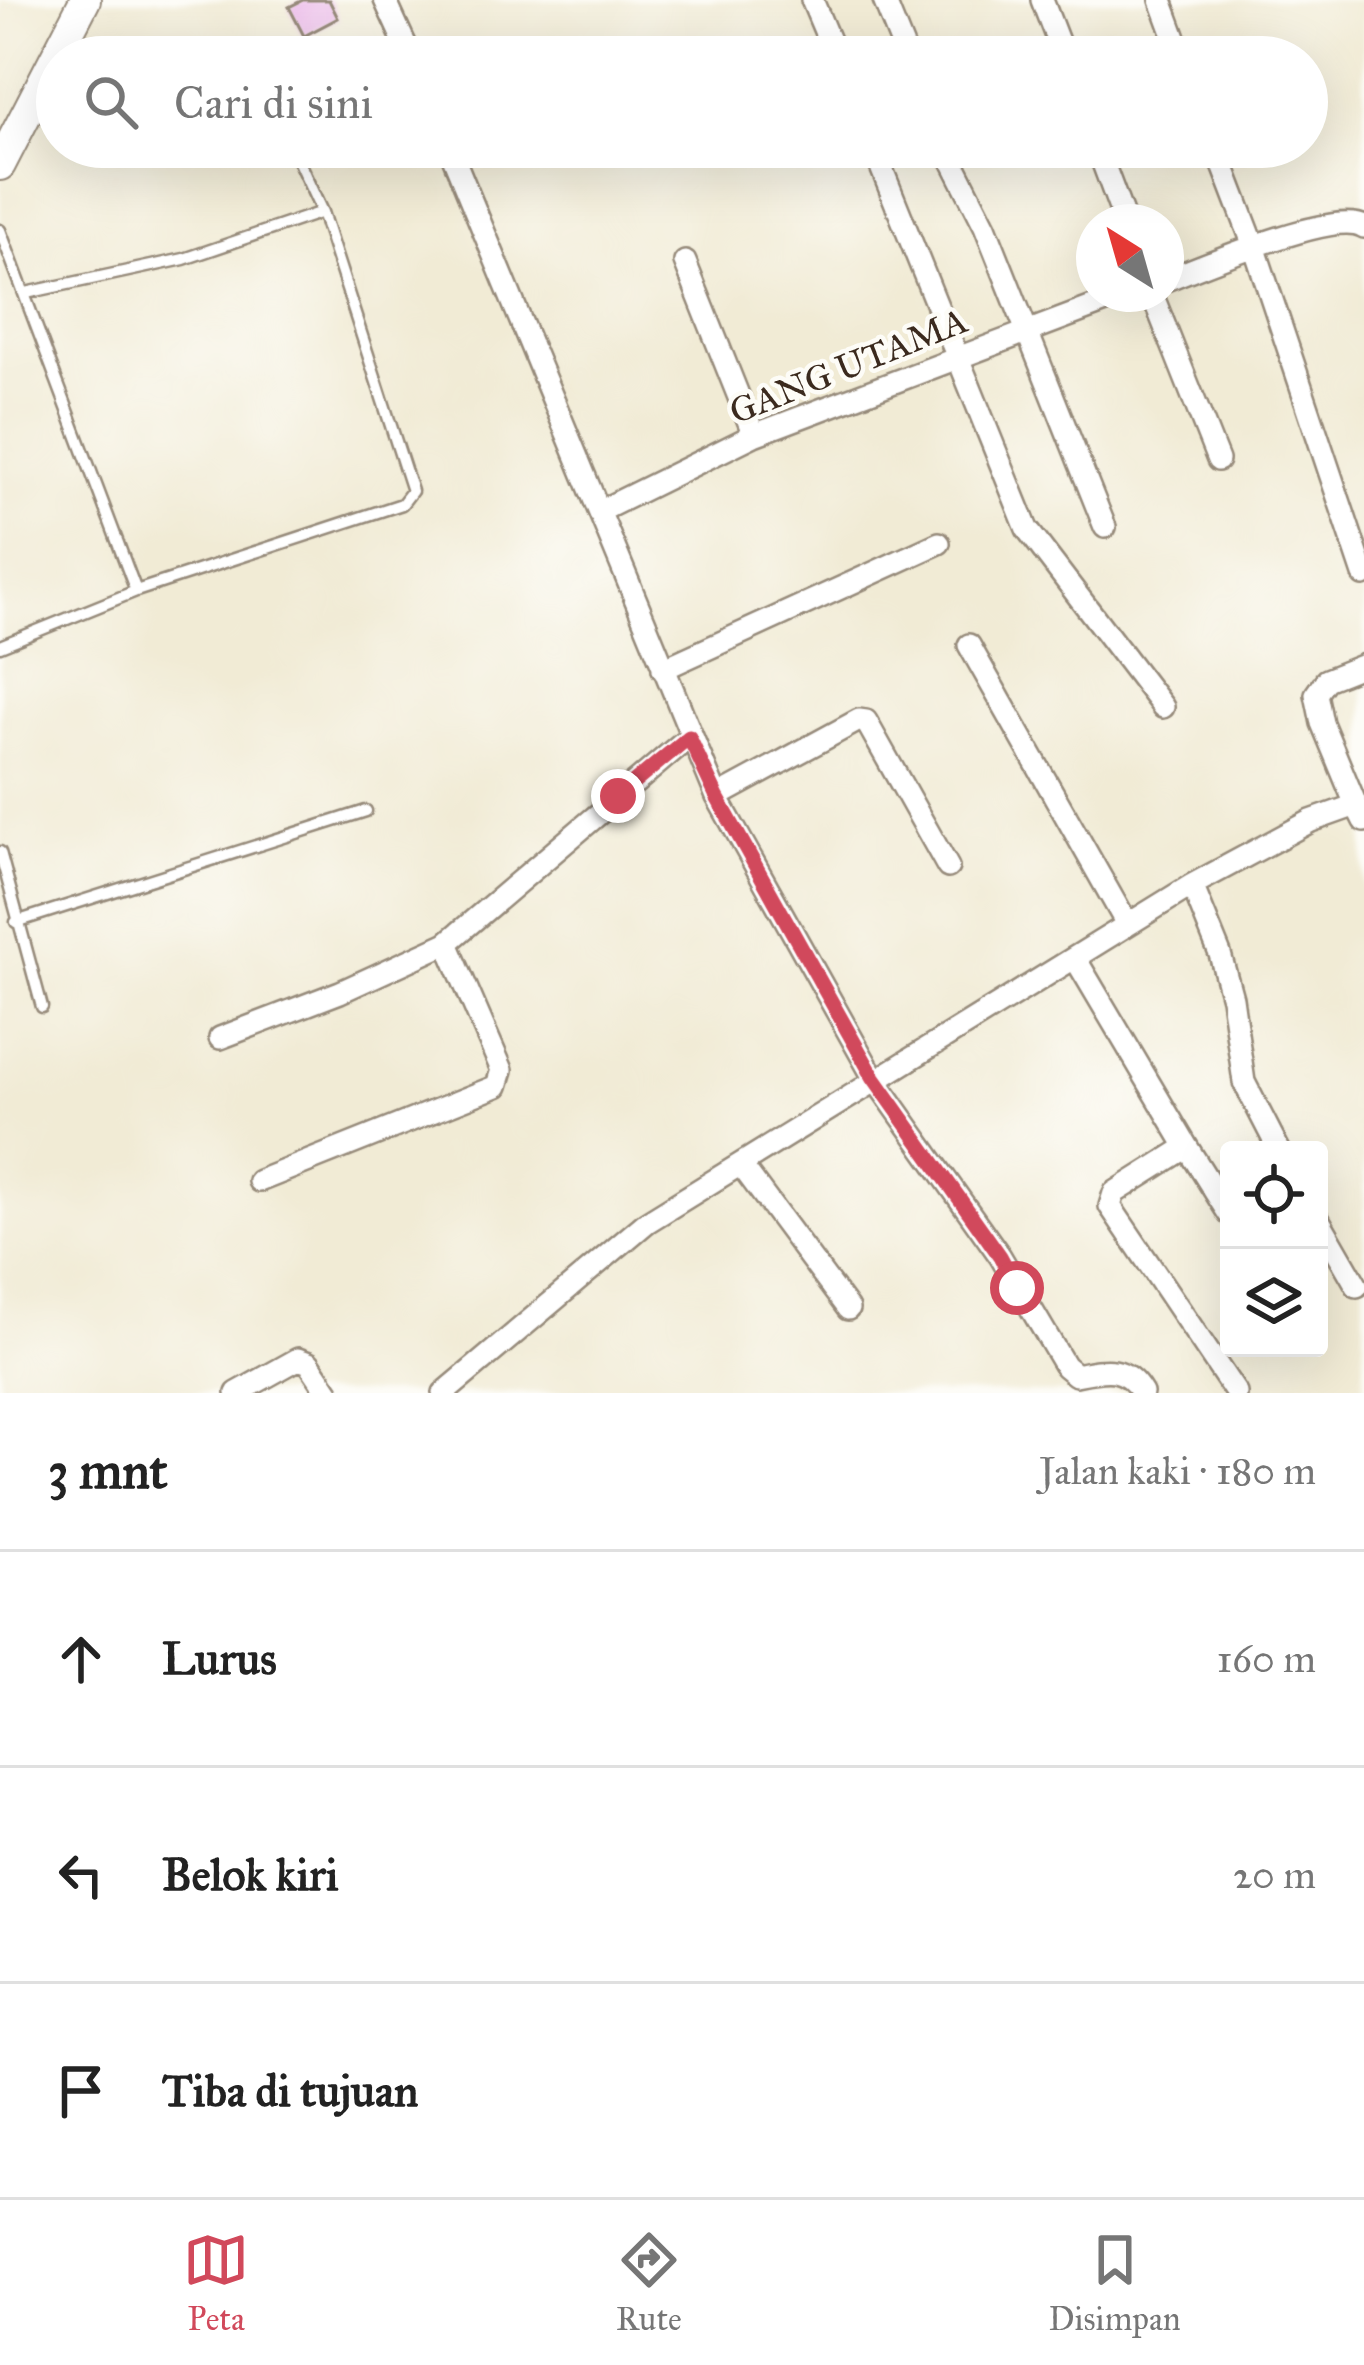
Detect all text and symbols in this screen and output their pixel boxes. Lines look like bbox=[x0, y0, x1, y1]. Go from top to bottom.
search box bbox=[36, 36, 1328, 168]
icon: search bbox=[78, 69, 144, 135]
text: Cari di sini bbox=[174, 75, 373, 130]
north arrow bbox=[1076, 204, 1184, 312]
street label: GANG UTAMA bbox=[723, 298, 974, 434]
route end bbox=[591, 769, 645, 823]
map controls bbox=[1220, 1141, 1328, 1357]
button: locate bbox=[1220, 1141, 1328, 1249]
button: layers bbox=[1220, 1249, 1328, 1357]
route start bbox=[990, 1261, 1044, 1315]
text: 3 mnt bbox=[48, 1440, 168, 1502]
text: Jalan kaki · 180 m bbox=[1039, 1447, 1316, 1495]
icon: ahead bbox=[48, 1626, 114, 1692]
text: Lurus bbox=[162, 1631, 277, 1686]
text: 160 m bbox=[1217, 1635, 1316, 1683]
icon: left bbox=[48, 1842, 114, 1908]
text: Belok kiri bbox=[162, 1847, 338, 1902]
text: 20 m bbox=[1233, 1851, 1316, 1899]
icon: arrive bbox=[48, 2058, 114, 2124]
text: Tiba di tujuan bbox=[162, 2063, 418, 2118]
tab: Peta bbox=[183, 2227, 249, 2339]
tab: Rute bbox=[616, 2227, 682, 2339]
tab: Disimpan bbox=[1048, 2227, 1181, 2339]

